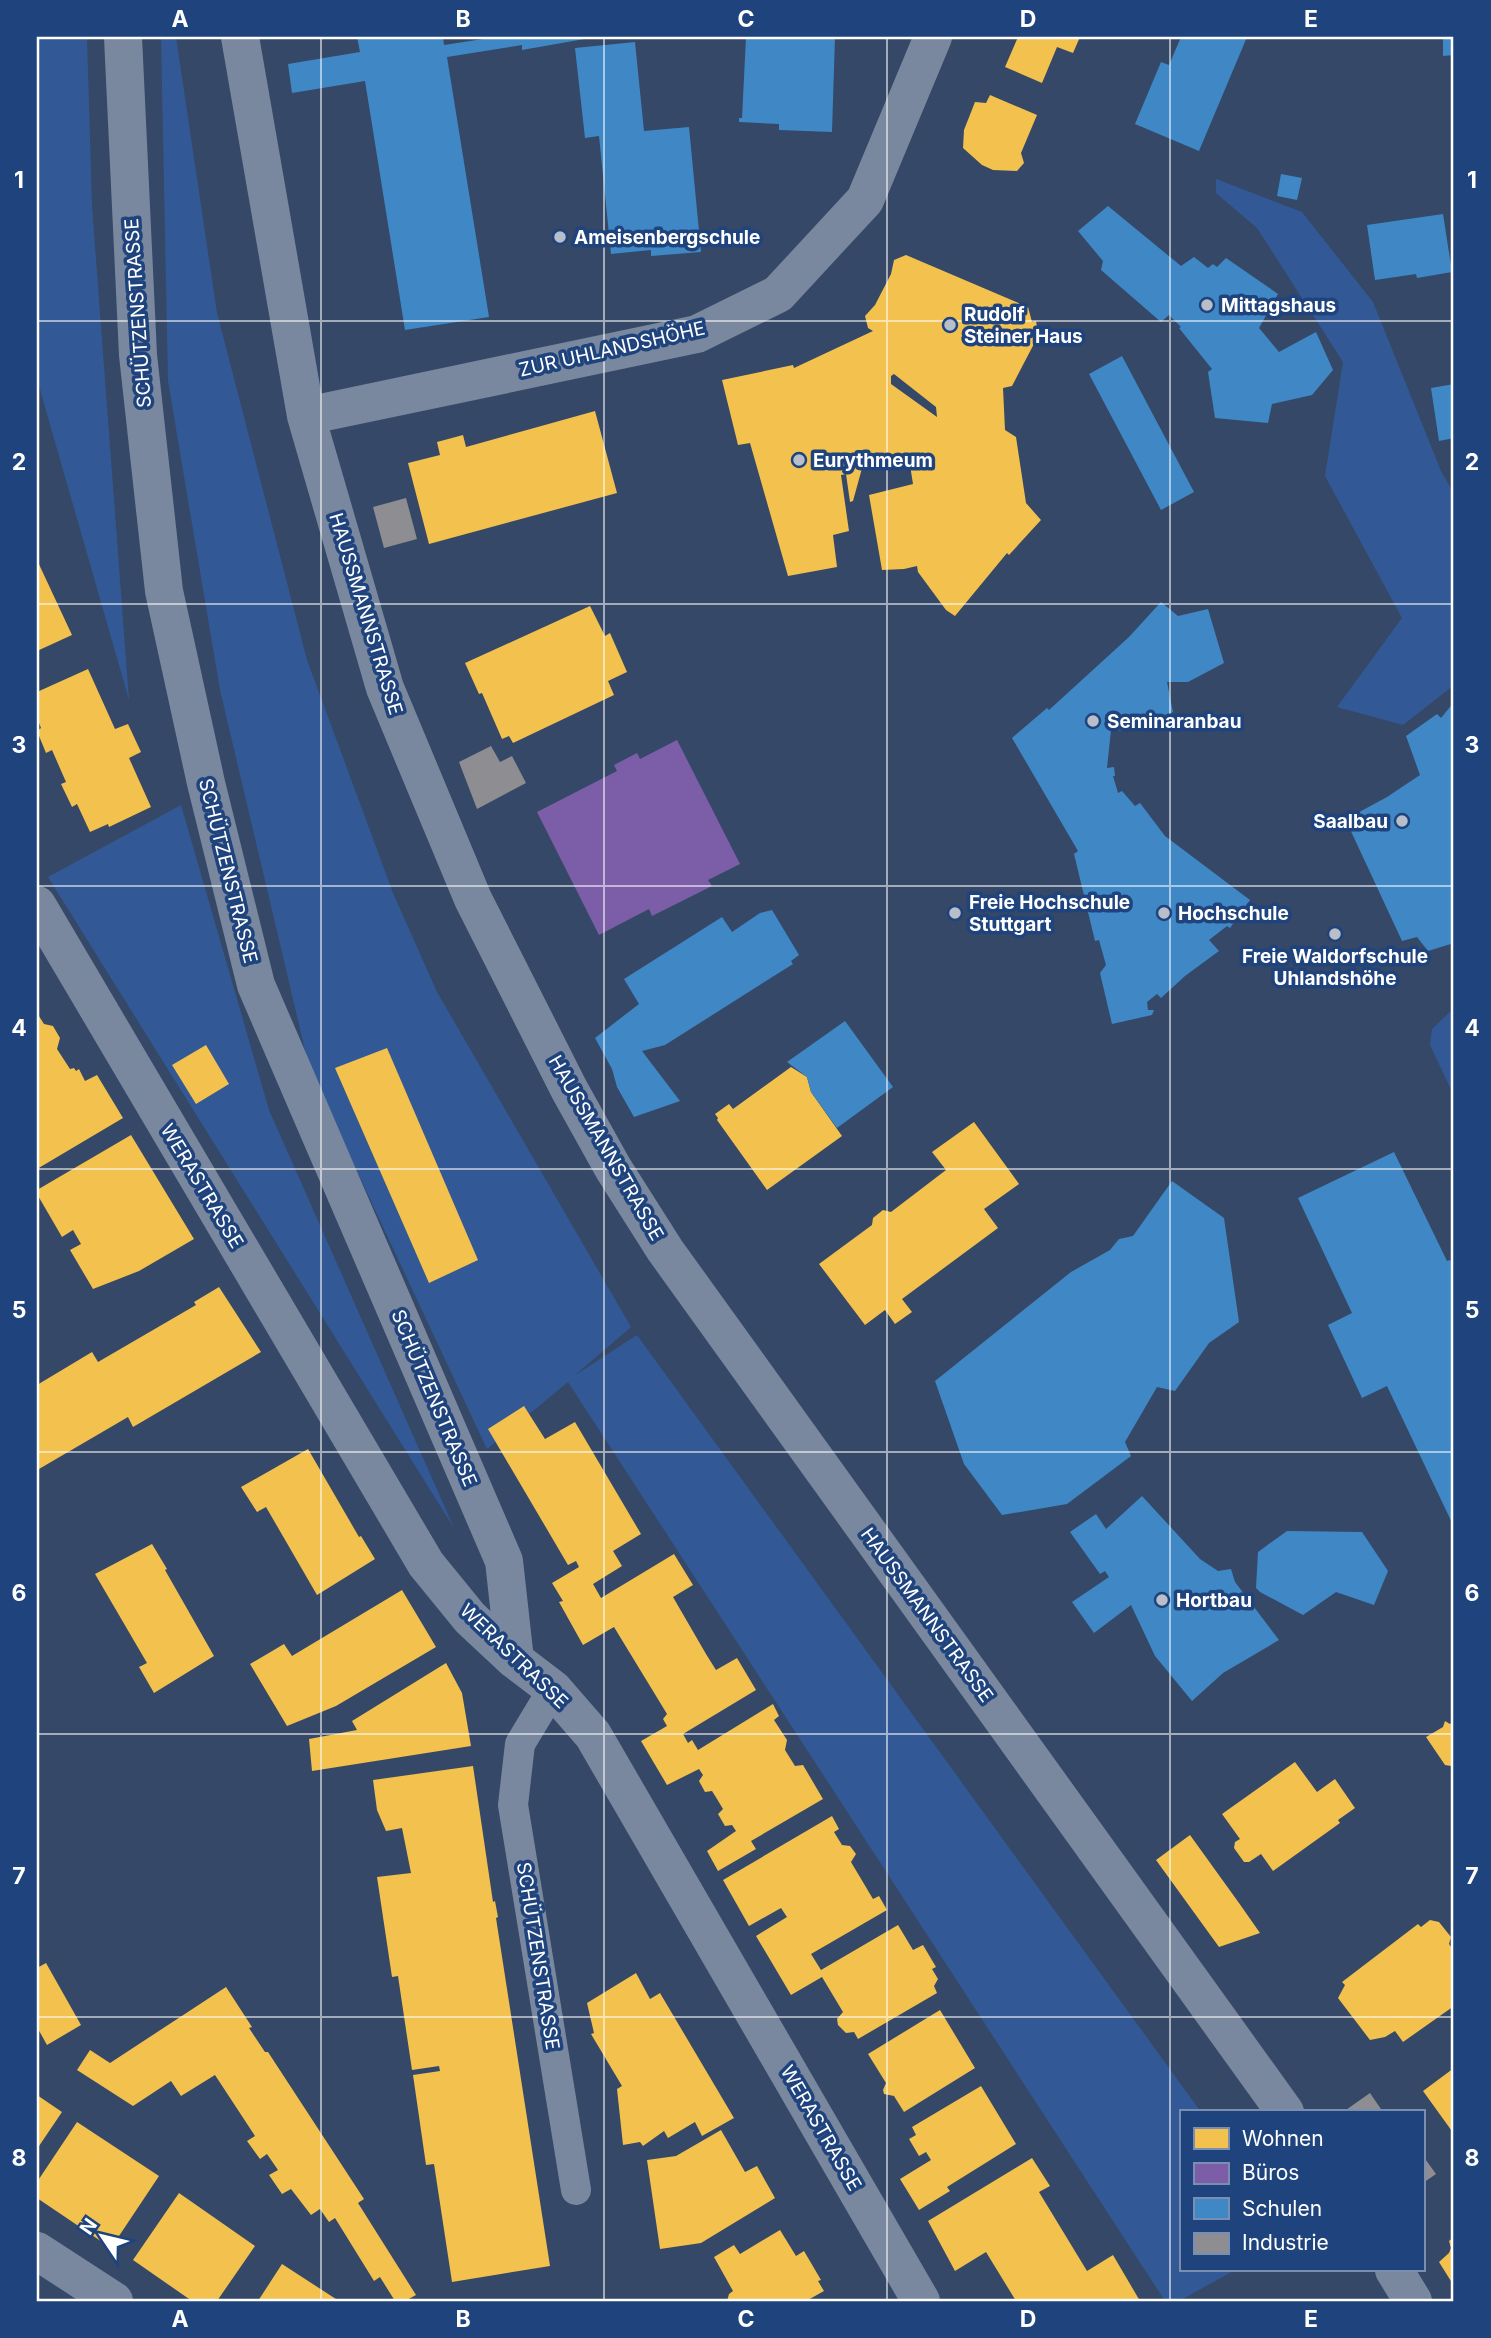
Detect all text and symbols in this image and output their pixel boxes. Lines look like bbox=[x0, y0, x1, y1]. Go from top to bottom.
text: A bbox=[171, 5, 189, 33]
text: B bbox=[455, 5, 471, 33]
text: C bbox=[737, 5, 755, 33]
text: D bbox=[1020, 5, 1036, 33]
text: E bbox=[1304, 5, 1318, 33]
text: 1 bbox=[14, 166, 24, 194]
text: 1 bbox=[1467, 166, 1477, 194]
street label: SCHÜTZENSTRASSE bbox=[120, 217, 156, 409]
place label: Ameisenbergschule bbox=[574, 226, 760, 249]
marker: Ameisenbergschule bbox=[552, 229, 568, 245]
place label: Mittagshaus bbox=[1221, 294, 1336, 317]
marker: Mittagshaus bbox=[1199, 297, 1215, 313]
place label: Rudolf Steiner Haus bbox=[964, 303, 1083, 348]
street label: ZUR UHLANDSHÖHE bbox=[517, 316, 707, 382]
marker: Rudolf Steiner Haus bbox=[942, 317, 958, 333]
text: 2 bbox=[12, 448, 26, 476]
text: 2 bbox=[1465, 448, 1479, 476]
place label: Eurythmeum bbox=[813, 449, 933, 472]
marker: Eurythmeum bbox=[791, 452, 807, 468]
street label: HAUSSMANNSTRASSE bbox=[324, 510, 408, 718]
place label: Seminaranbau bbox=[1107, 710, 1241, 733]
marker: Seminaranbau bbox=[1085, 713, 1101, 729]
text: 3 bbox=[12, 731, 26, 759]
text: 3 bbox=[1465, 731, 1479, 759]
street label: SCHÜTZENSTRASSE bbox=[194, 776, 262, 966]
place label: Saalbau bbox=[1313, 810, 1388, 833]
marker: Saalbau bbox=[1394, 813, 1410, 829]
place label: Freie Hochschule Stuttgart bbox=[969, 891, 1130, 936]
place label: Hochschule bbox=[1178, 902, 1289, 925]
marker: Freie Hochschule Stuttgart bbox=[947, 905, 963, 921]
marker: Hochschule bbox=[1156, 905, 1172, 921]
marker: Freie Waldorfschule Uhlandshöhe bbox=[1327, 926, 1343, 942]
place label: Freie Waldorfschule Uhlandshöhe bbox=[1242, 945, 1428, 990]
text: 4 bbox=[11, 1014, 27, 1042]
text: 4 bbox=[1464, 1014, 1480, 1042]
street label: HAUSSMANNSTRASSE bbox=[544, 1051, 668, 1245]
street label: WERASTRASSE bbox=[156, 1120, 248, 1252]
text: 5 bbox=[12, 1296, 26, 1324]
text: 5 bbox=[1465, 1296, 1479, 1324]
street label: SCHÜTZENSTRASSE bbox=[386, 1306, 482, 1490]
street label: HAUSSMANNSTRASSE bbox=[856, 1523, 998, 1707]
text: 6 bbox=[12, 1579, 26, 1607]
text: 6 bbox=[1465, 1579, 1479, 1607]
place label: Hortbau bbox=[1176, 1589, 1252, 1612]
marker: Hortbau bbox=[1154, 1592, 1170, 1608]
street label: WERASTRASSE bbox=[455, 1599, 573, 1713]
street label: SCHÜTZENSTRASSE bbox=[512, 1860, 564, 2052]
text: 7 bbox=[12, 1862, 26, 1890]
text: 7 bbox=[1465, 1862, 1479, 1890]
street label: WERASTRASSE bbox=[776, 2061, 866, 2195]
legend bbox=[1180, 2110, 1424, 2272]
text: Wohnen bbox=[1242, 2126, 1324, 2151]
text: 8 bbox=[12, 2144, 26, 2172]
text: 8 bbox=[1465, 2144, 1479, 2172]
text: Büros bbox=[1242, 2160, 1299, 2185]
text: Schulen bbox=[1242, 2196, 1322, 2221]
north arrow bbox=[66, 2202, 136, 2272]
text: N bbox=[75, 2214, 102, 2239]
text: Industrie bbox=[1242, 2230, 1329, 2255]
text: A bbox=[171, 2305, 189, 2333]
text: B bbox=[455, 2305, 471, 2333]
text: C bbox=[737, 2305, 755, 2333]
text: D bbox=[1020, 2305, 1036, 2333]
text: E bbox=[1304, 2305, 1318, 2333]

